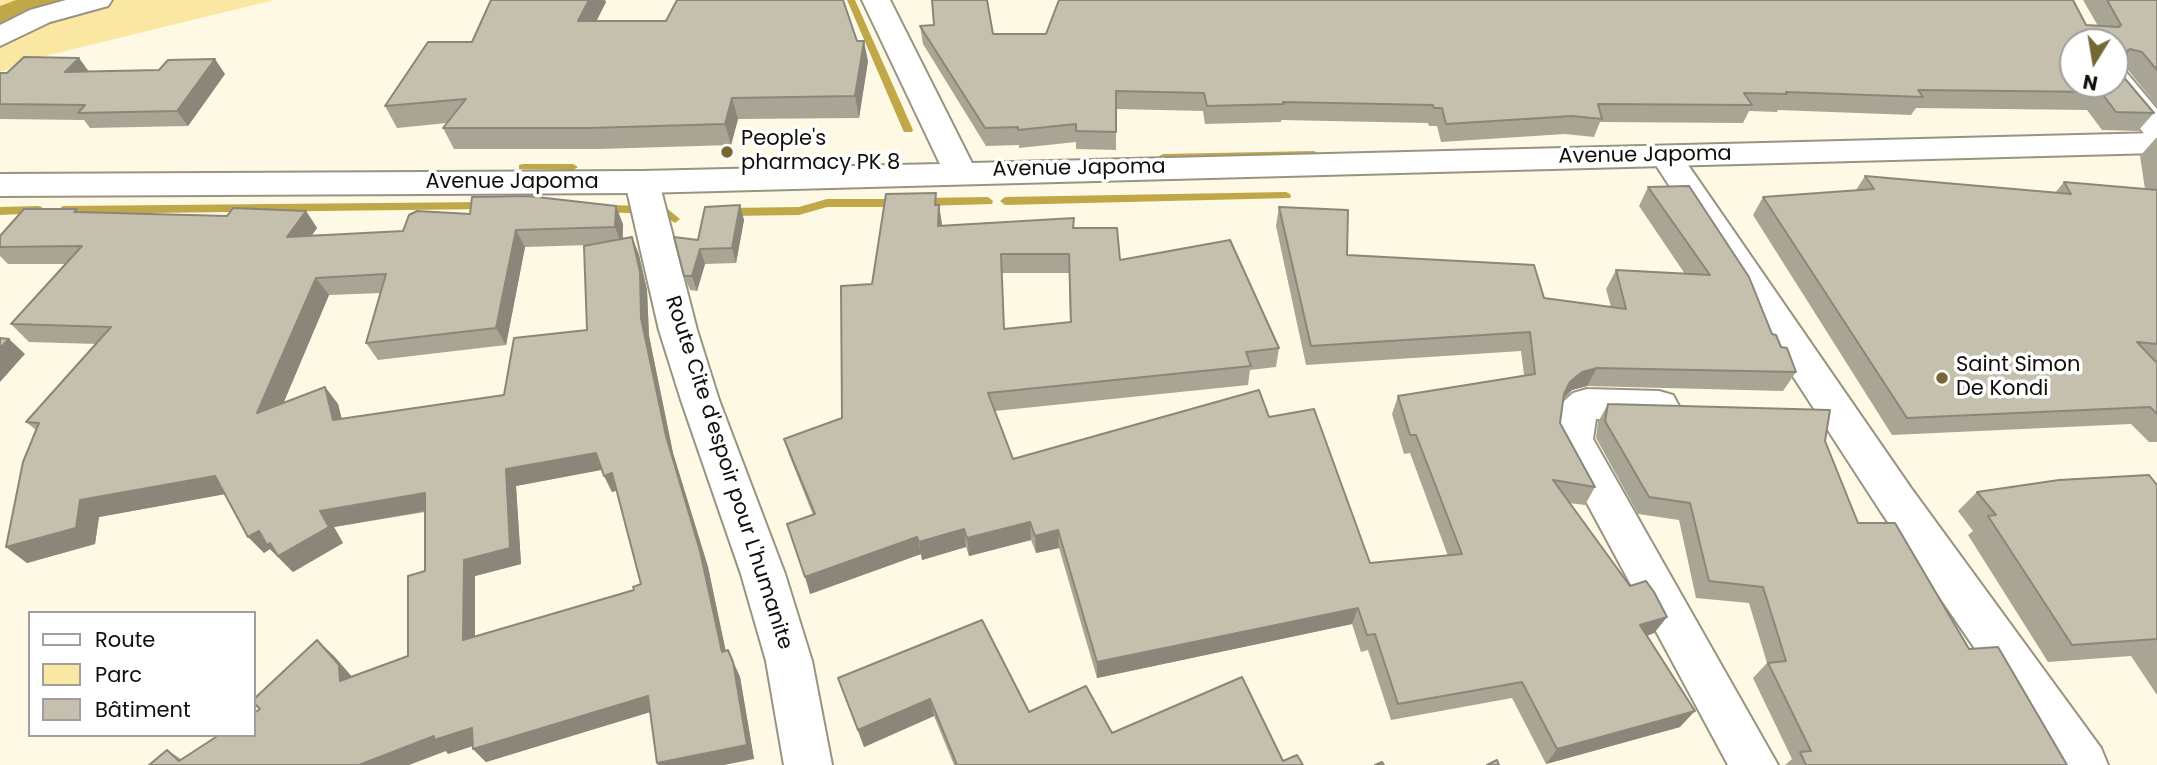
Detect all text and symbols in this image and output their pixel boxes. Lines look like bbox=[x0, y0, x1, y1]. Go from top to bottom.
north arrow bbox=[2059, 28, 2129, 98]
text: N bbox=[2081, 68, 2100, 97]
place label: People's pharmacy PK 8 bbox=[741, 127, 900, 177]
street label: Avenue Japoma bbox=[1558, 142, 1732, 170]
marker: People's pharmacy PK 8 bbox=[719, 144, 735, 160]
street label: Avenue Japoma bbox=[992, 155, 1166, 183]
street label: Avenue Japoma bbox=[425, 170, 599, 196]
street label: Route Cite d'espoir pour L'humanite bbox=[659, 293, 797, 653]
place label: Saint Simon De Kondi bbox=[1956, 353, 2080, 403]
marker: Saint Simon De Kondi bbox=[1934, 370, 1950, 386]
legend bbox=[28, 611, 256, 737]
text: Route bbox=[95, 625, 155, 654]
text: Parc bbox=[95, 660, 142, 689]
text: Bâtiment bbox=[95, 695, 191, 724]

